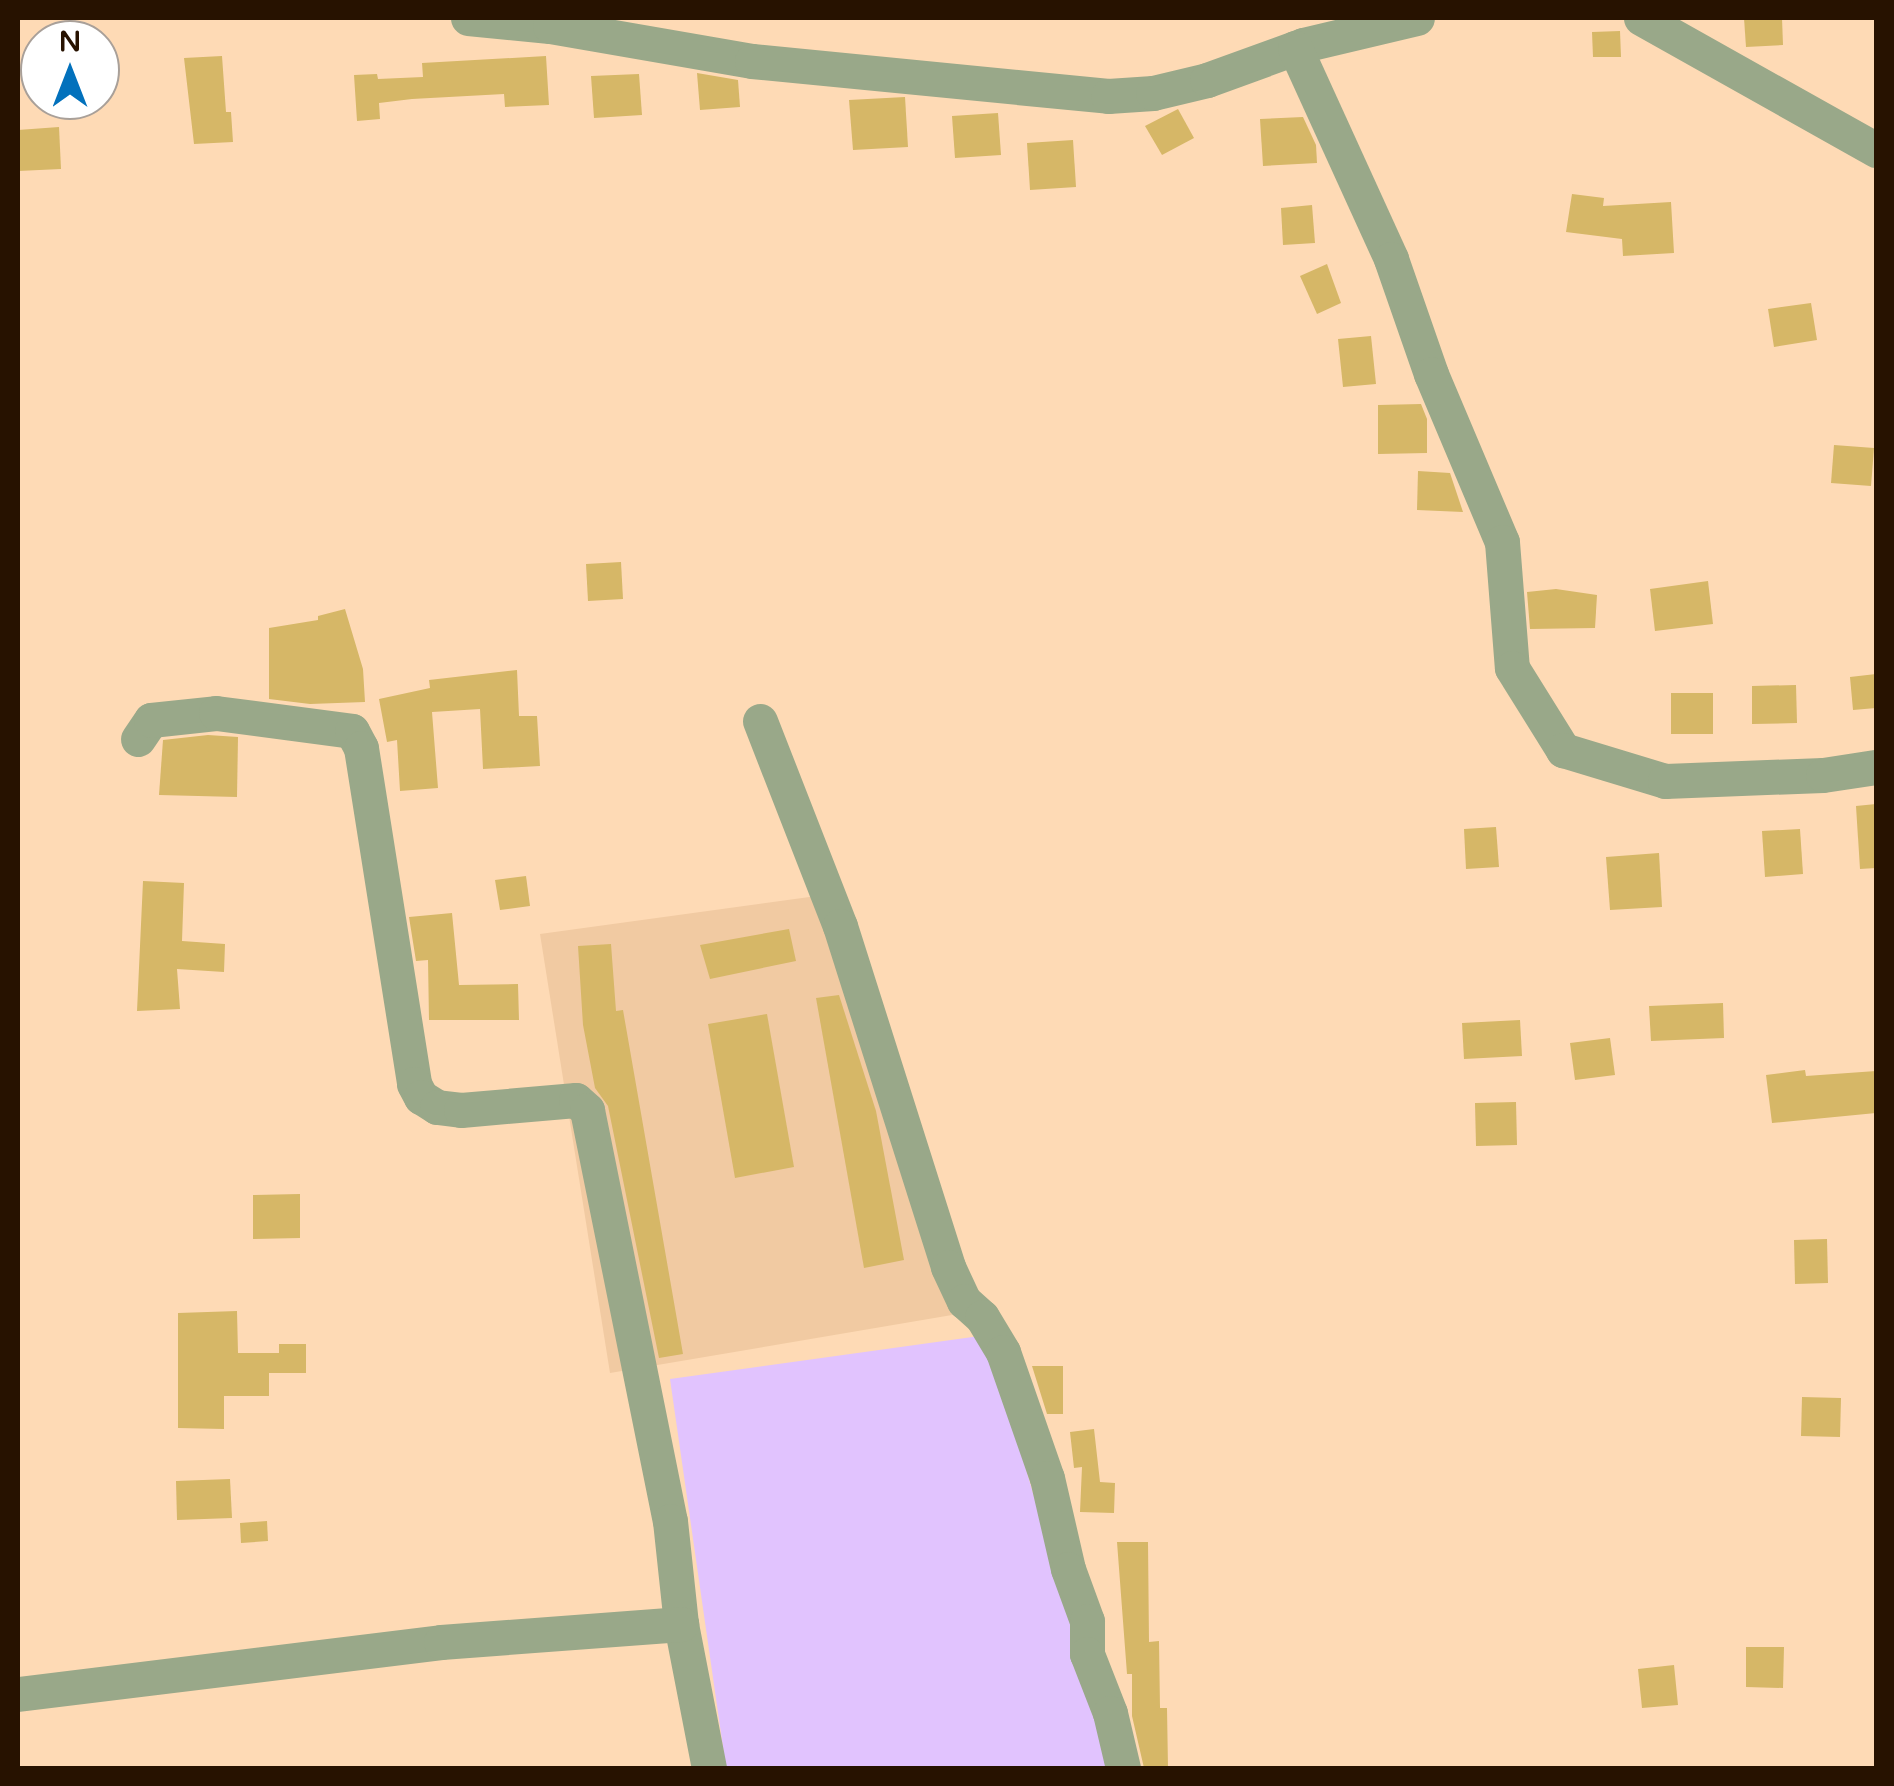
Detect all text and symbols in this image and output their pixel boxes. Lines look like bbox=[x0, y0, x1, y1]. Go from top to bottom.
north arrow bbox=[20, 20, 120, 120]
text: N bbox=[59, 25, 81, 59]

